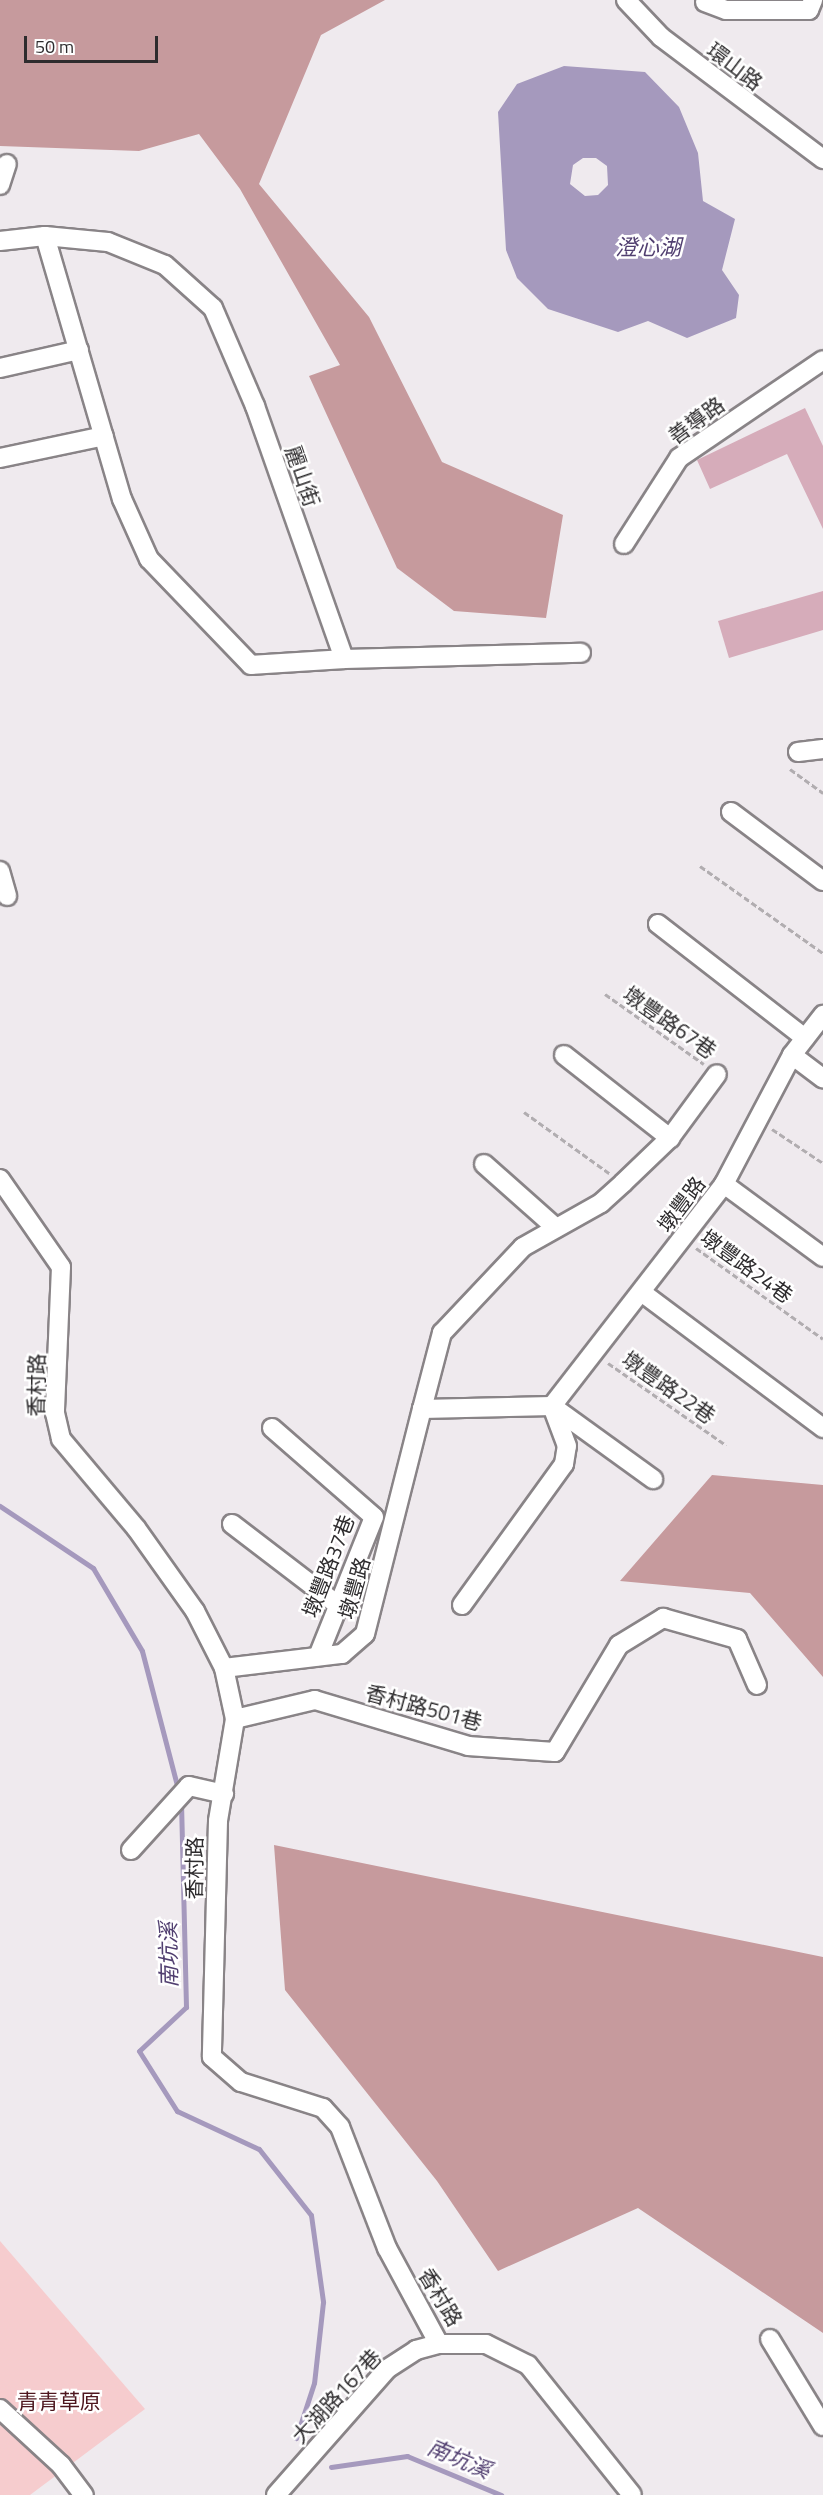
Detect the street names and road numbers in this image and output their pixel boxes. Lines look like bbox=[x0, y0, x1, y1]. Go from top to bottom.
street label: 環山路 bbox=[702, 37, 768, 95]
street label: 善導路 bbox=[663, 391, 729, 449]
street label: 麗山街 bbox=[281, 442, 325, 510]
street label: 墩豐路67巷 bbox=[619, 981, 721, 1063]
street label: 墩豐路 bbox=[652, 1171, 710, 1237]
street label: 墩豐路24巷 bbox=[696, 1224, 798, 1308]
street label: 墩豐路22巷 bbox=[618, 1346, 720, 1428]
street label: 香村路 bbox=[23, 1353, 49, 1417]
street label: 墩豐路37巷 bbox=[297, 1511, 359, 1621]
street label: 墩豐路 bbox=[333, 1554, 375, 1622]
street label: 香村路501巷 bbox=[363, 1679, 485, 1735]
street label: 香村路 bbox=[181, 1836, 207, 1900]
street label: 香村路 bbox=[414, 2264, 468, 2330]
street label: 大湖路167巷 bbox=[286, 2344, 386, 2448]

